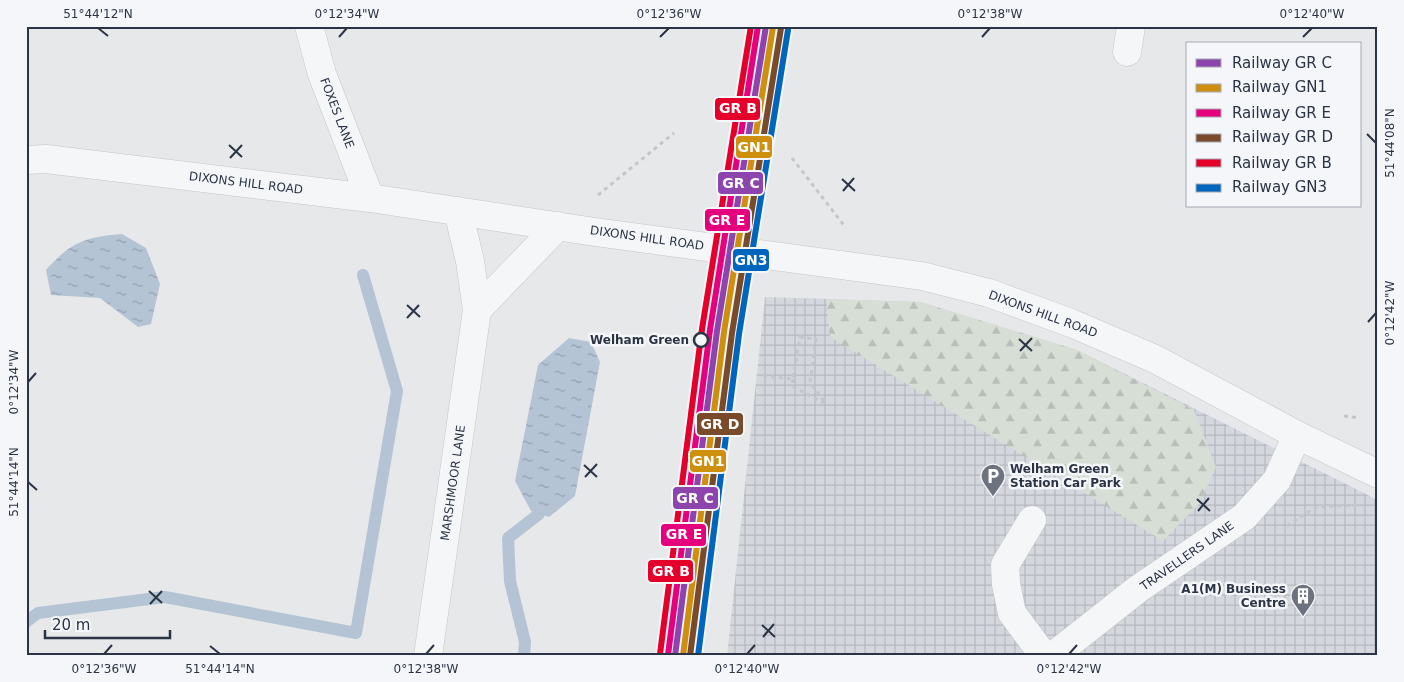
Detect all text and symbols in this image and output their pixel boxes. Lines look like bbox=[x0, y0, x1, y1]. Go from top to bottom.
text: 51°44'12"N bbox=[63, 7, 133, 21]
text: 0°12'34"W bbox=[315, 7, 380, 21]
text: 0°12'36"W bbox=[637, 7, 702, 21]
text: 0°12'38"W bbox=[958, 7, 1023, 21]
text: 0°12'40"W bbox=[1280, 7, 1345, 21]
legend bbox=[1186, 42, 1362, 208]
text: Railway GR C bbox=[1232, 54, 1332, 72]
street label: FOXES LANE bbox=[317, 76, 357, 150]
text: Railway GN1 bbox=[1232, 78, 1327, 96]
line badge: GR B bbox=[714, 97, 761, 121]
text: GR B bbox=[719, 100, 757, 116]
text: Railway GR E bbox=[1232, 104, 1331, 122]
text: 51°44'08"N bbox=[1383, 108, 1397, 178]
text: Railway GR D bbox=[1232, 128, 1333, 146]
line badge: GN1 bbox=[735, 135, 773, 159]
text: GN1 bbox=[738, 139, 770, 155]
text: Railway GR B bbox=[1232, 154, 1332, 172]
street label: DIXONS HILL ROAD bbox=[188, 169, 304, 197]
line badge: GR C bbox=[717, 171, 764, 195]
text: GR C bbox=[722, 175, 760, 191]
text: Railway GN3 bbox=[1232, 178, 1327, 196]
line badge: GR E bbox=[704, 208, 751, 232]
text: GR E bbox=[709, 212, 745, 228]
street label: DIXONS HILL ROAD bbox=[589, 223, 705, 253]
line badge: GN3 bbox=[732, 248, 770, 272]
text: GN3 bbox=[735, 252, 767, 268]
text: 0°12'42"W bbox=[1383, 280, 1397, 345]
street label: DIXONS HILL ROAD bbox=[987, 288, 1099, 340]
marker: Welham Green bbox=[693, 332, 709, 348]
place label: Welham Green bbox=[590, 333, 689, 347]
text: 0°12'34"W bbox=[7, 349, 21, 414]
line badge: GR D bbox=[696, 412, 744, 436]
text: GR D bbox=[701, 416, 739, 432]
street label: MARSHMOOR LANE bbox=[438, 424, 468, 542]
text: 51°44'14"N bbox=[7, 447, 21, 517]
line badge: GN1 bbox=[689, 449, 727, 473]
text: GN1 bbox=[692, 453, 724, 469]
place label: Welham Green Station Car Park bbox=[1010, 462, 1122, 490]
parking icon: Welham Green Station Car Park bbox=[980, 463, 1006, 497]
line badge: GR C bbox=[672, 486, 719, 510]
text: GR C bbox=[676, 490, 714, 506]
street label: TRAVELLERS LANE bbox=[1137, 518, 1236, 594]
line badge: GR E bbox=[660, 523, 707, 547]
text: GR E bbox=[666, 526, 702, 542]
line badge: GR B bbox=[647, 559, 694, 583]
text: GR B bbox=[652, 563, 690, 579]
place label: A1(M) Business Centre bbox=[1181, 582, 1286, 610]
building icon: A1(M) Business Centre bbox=[1290, 583, 1316, 617]
scale bar bbox=[45, 607, 170, 639]
text: 20 m bbox=[52, 616, 90, 634]
text: 0°12'36"W bbox=[72, 662, 137, 676]
text: 51°44'14"N bbox=[185, 662, 255, 676]
text: 0°12'38"W bbox=[394, 662, 459, 676]
text: 0°12'40"W bbox=[715, 662, 780, 676]
text: 0°12'42"W bbox=[1037, 662, 1102, 676]

